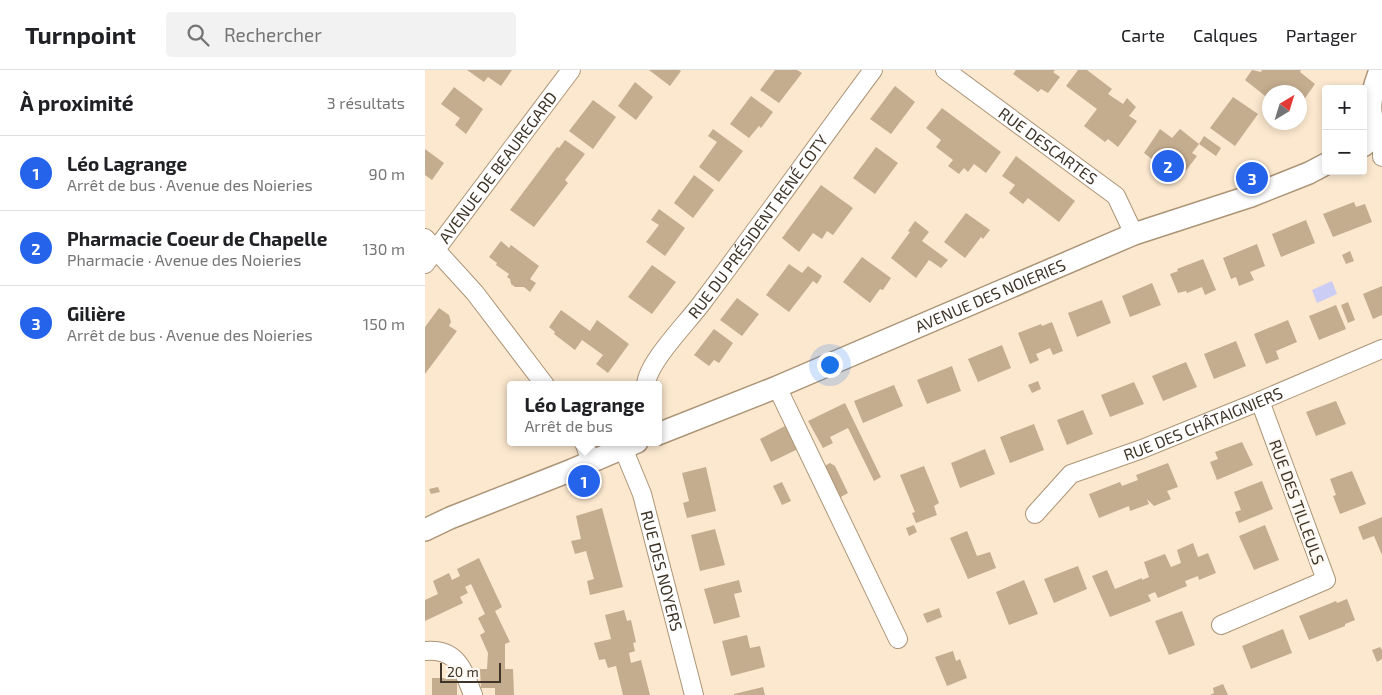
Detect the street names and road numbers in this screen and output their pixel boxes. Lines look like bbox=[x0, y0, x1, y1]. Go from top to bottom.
street label: AVENUE DE BEAUREGARD bbox=[434, 88, 560, 246]
street label: RUE DESCARTES bbox=[995, 103, 1101, 188]
street label: RUE DU PRÉSIDENT RENÉ COTY bbox=[684, 131, 831, 322]
street label: AVENUE DES NOIERIES bbox=[912, 254, 1068, 336]
street label: RUE DES CHÂTAIGNIERS bbox=[1121, 383, 1285, 464]
street label: RUE DES TILLEULS bbox=[1266, 437, 1329, 567]
street label: RUE DES NOYERS bbox=[638, 508, 687, 633]

